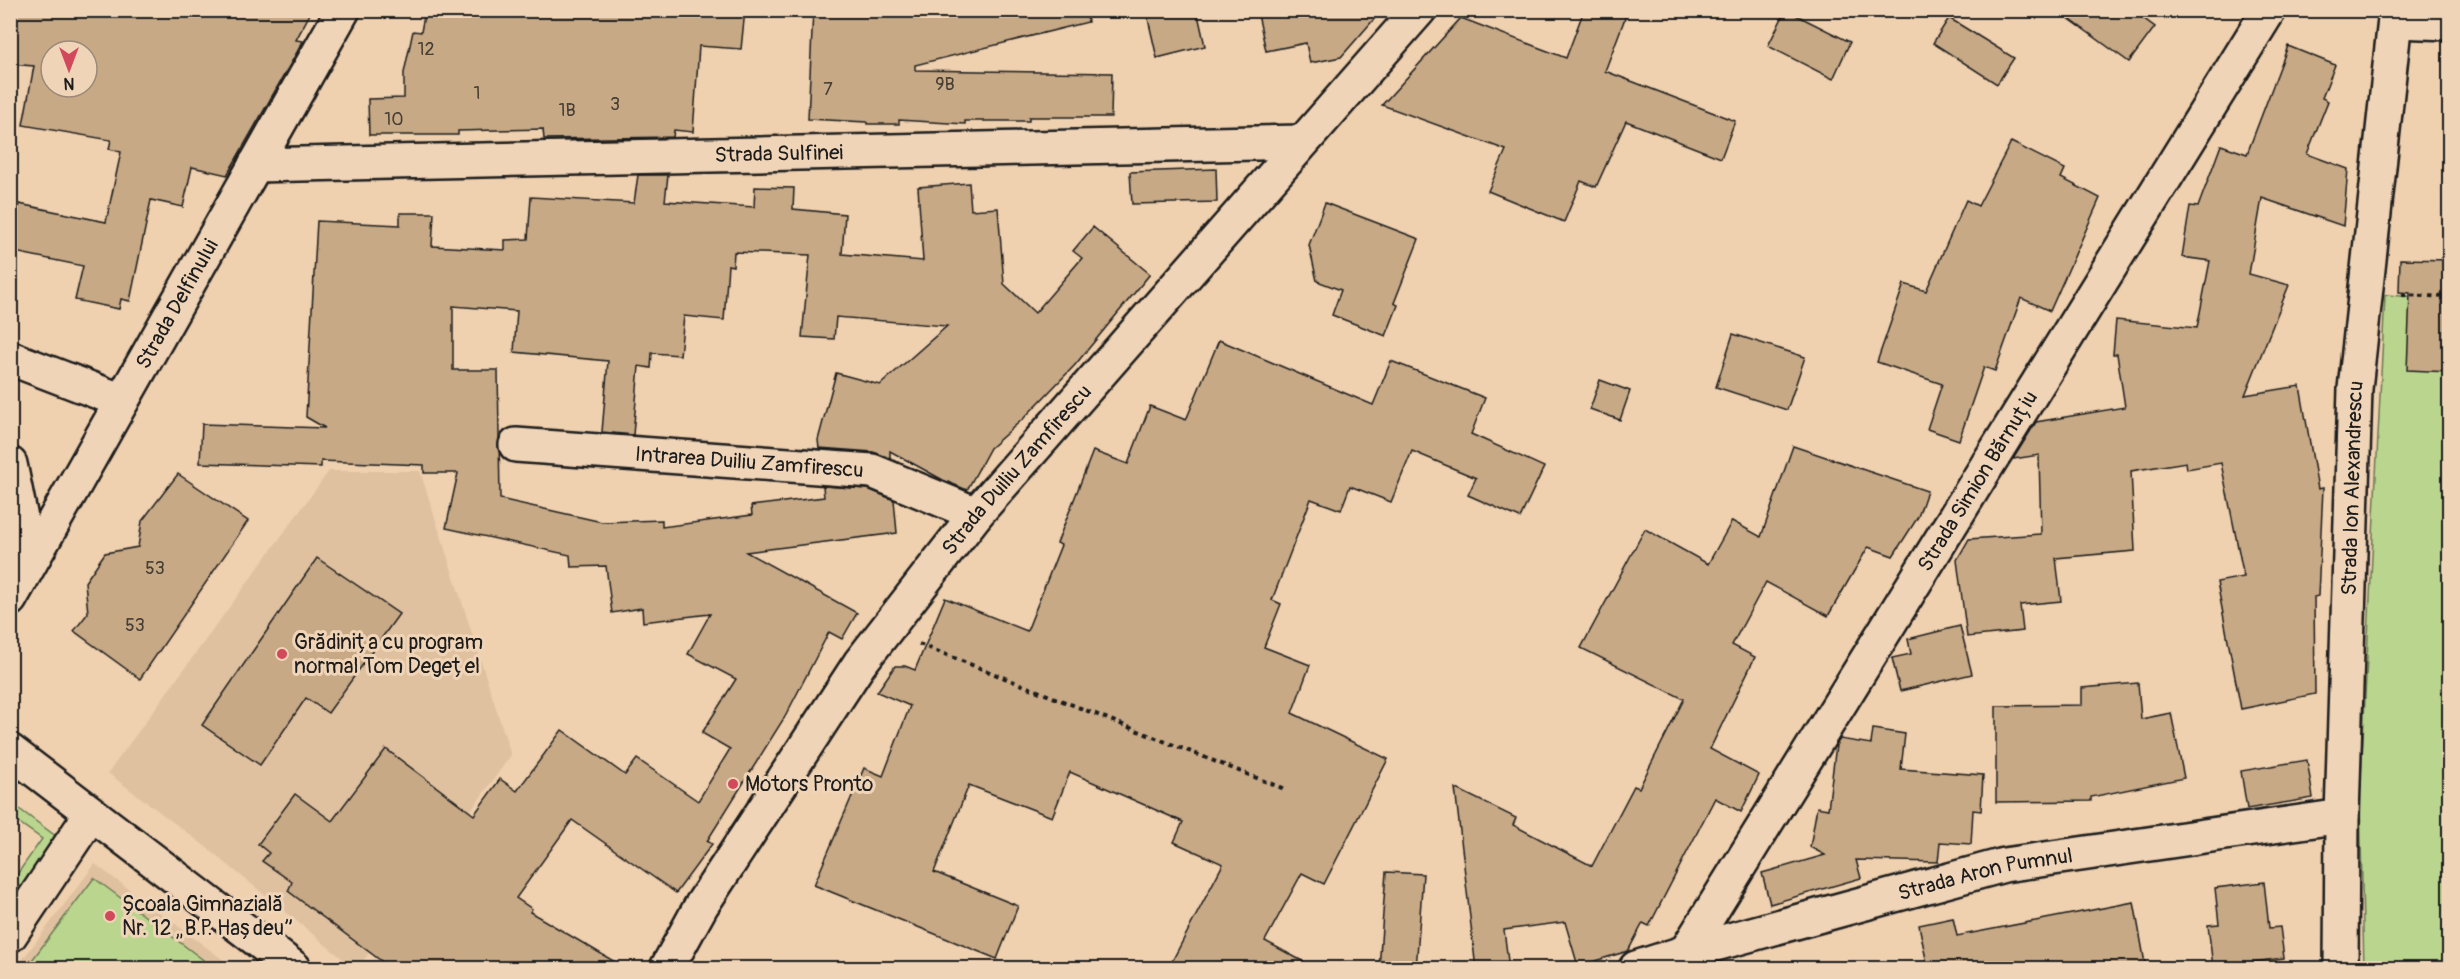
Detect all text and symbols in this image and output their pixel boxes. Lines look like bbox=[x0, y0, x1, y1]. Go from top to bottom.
house number: 12 bbox=[417, 38, 435, 61]
north arrow bbox=[39, 39, 99, 99]
text: N bbox=[63, 73, 74, 93]
house number: 9B bbox=[935, 73, 955, 96]
house number: 7 bbox=[823, 78, 833, 101]
house number: 1 bbox=[473, 82, 481, 105]
house number: 3 bbox=[610, 93, 620, 116]
house number: 1B bbox=[558, 99, 576, 122]
house number: 10 bbox=[384, 108, 404, 131]
street label: Strada Sulfinei bbox=[714, 139, 844, 169]
street label: Strada Delfinului bbox=[130, 234, 225, 374]
street label: Strada Duiliu Zamfirescu bbox=[936, 379, 1098, 561]
street label: Strada Ion Alexandrescu bbox=[2336, 379, 2370, 596]
street label: Strada Simion Bărnuțiu bbox=[1912, 386, 2044, 577]
street label: Intrarea Duiliu Zamfirescu bbox=[634, 441, 865, 484]
house number: 53 bbox=[145, 557, 165, 580]
house number: 53 bbox=[125, 614, 145, 637]
place label: Grădinița cu program normal Tom Degețel bbox=[294, 629, 483, 680]
marker: Grădinița cu program normal Tom Degețel bbox=[275, 647, 289, 661]
place label: Motors Pronto bbox=[745, 771, 873, 798]
marker: Motors Pronto bbox=[726, 777, 740, 791]
street label: Strada Aron Pumnul bbox=[1895, 842, 2074, 907]
place label: Școala Gimnazială Nr. 12 „B.P. Hașdeu” bbox=[122, 891, 293, 942]
marker: Școala Gimnazială Nr. 12 „B.P. Hașdeu” bbox=[103, 909, 117, 923]

